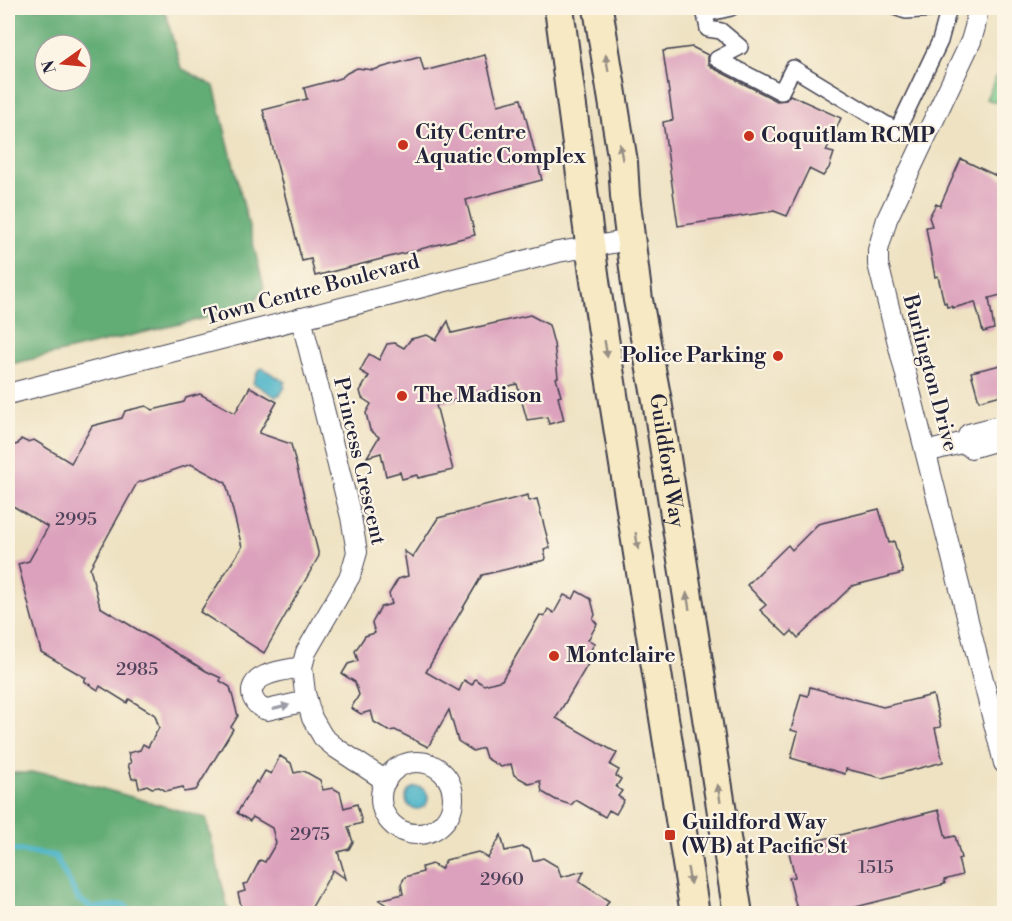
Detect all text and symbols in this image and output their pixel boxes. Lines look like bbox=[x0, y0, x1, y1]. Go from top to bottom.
north arrow bbox=[33, 33, 93, 93]
one-way arrow bbox=[602, 54, 611, 73]
text: N bbox=[38, 58, 61, 75]
place label: City Centre Aquatic Complex bbox=[414, 120, 587, 170]
place label: Coquitlam RCMP bbox=[761, 123, 935, 149]
marker: Coquitlam RCMP bbox=[742, 129, 756, 143]
marker: City Centre Aquatic Complex bbox=[396, 138, 410, 152]
one-way arrow bbox=[616, 143, 625, 162]
street label: Town Centre Boulevard bbox=[202, 249, 422, 331]
street label: Burlington Drive bbox=[896, 291, 963, 454]
one-way arrow bbox=[602, 339, 611, 358]
place label: Police Parking bbox=[621, 343, 767, 369]
marker: Police Parking bbox=[771, 349, 785, 363]
street label: Princess Crescent bbox=[327, 375, 391, 548]
place label: The Madison bbox=[414, 383, 542, 409]
marker: The Madison bbox=[395, 389, 409, 403]
street label: Guildford Way bbox=[643, 392, 690, 530]
house number: 2995 bbox=[55, 508, 97, 531]
one-way arrow bbox=[633, 532, 642, 551]
one-way arrow bbox=[684, 591, 693, 610]
place label: Montclaire bbox=[566, 643, 676, 669]
marker: Montclaire bbox=[547, 649, 561, 663]
house number: 2985 bbox=[116, 658, 158, 681]
one-way arrow bbox=[272, 702, 290, 712]
one-way arrow bbox=[714, 784, 723, 803]
place label: Guildford Way (WB) at Pacific St bbox=[682, 810, 848, 860]
house number: 2975 bbox=[290, 823, 330, 846]
marker: Guildford Way (WB) at Pacific St bbox=[663, 828, 677, 842]
house number: 1515 bbox=[858, 856, 894, 879]
one-way arrow bbox=[685, 867, 694, 886]
house number: 2960 bbox=[480, 868, 524, 891]

